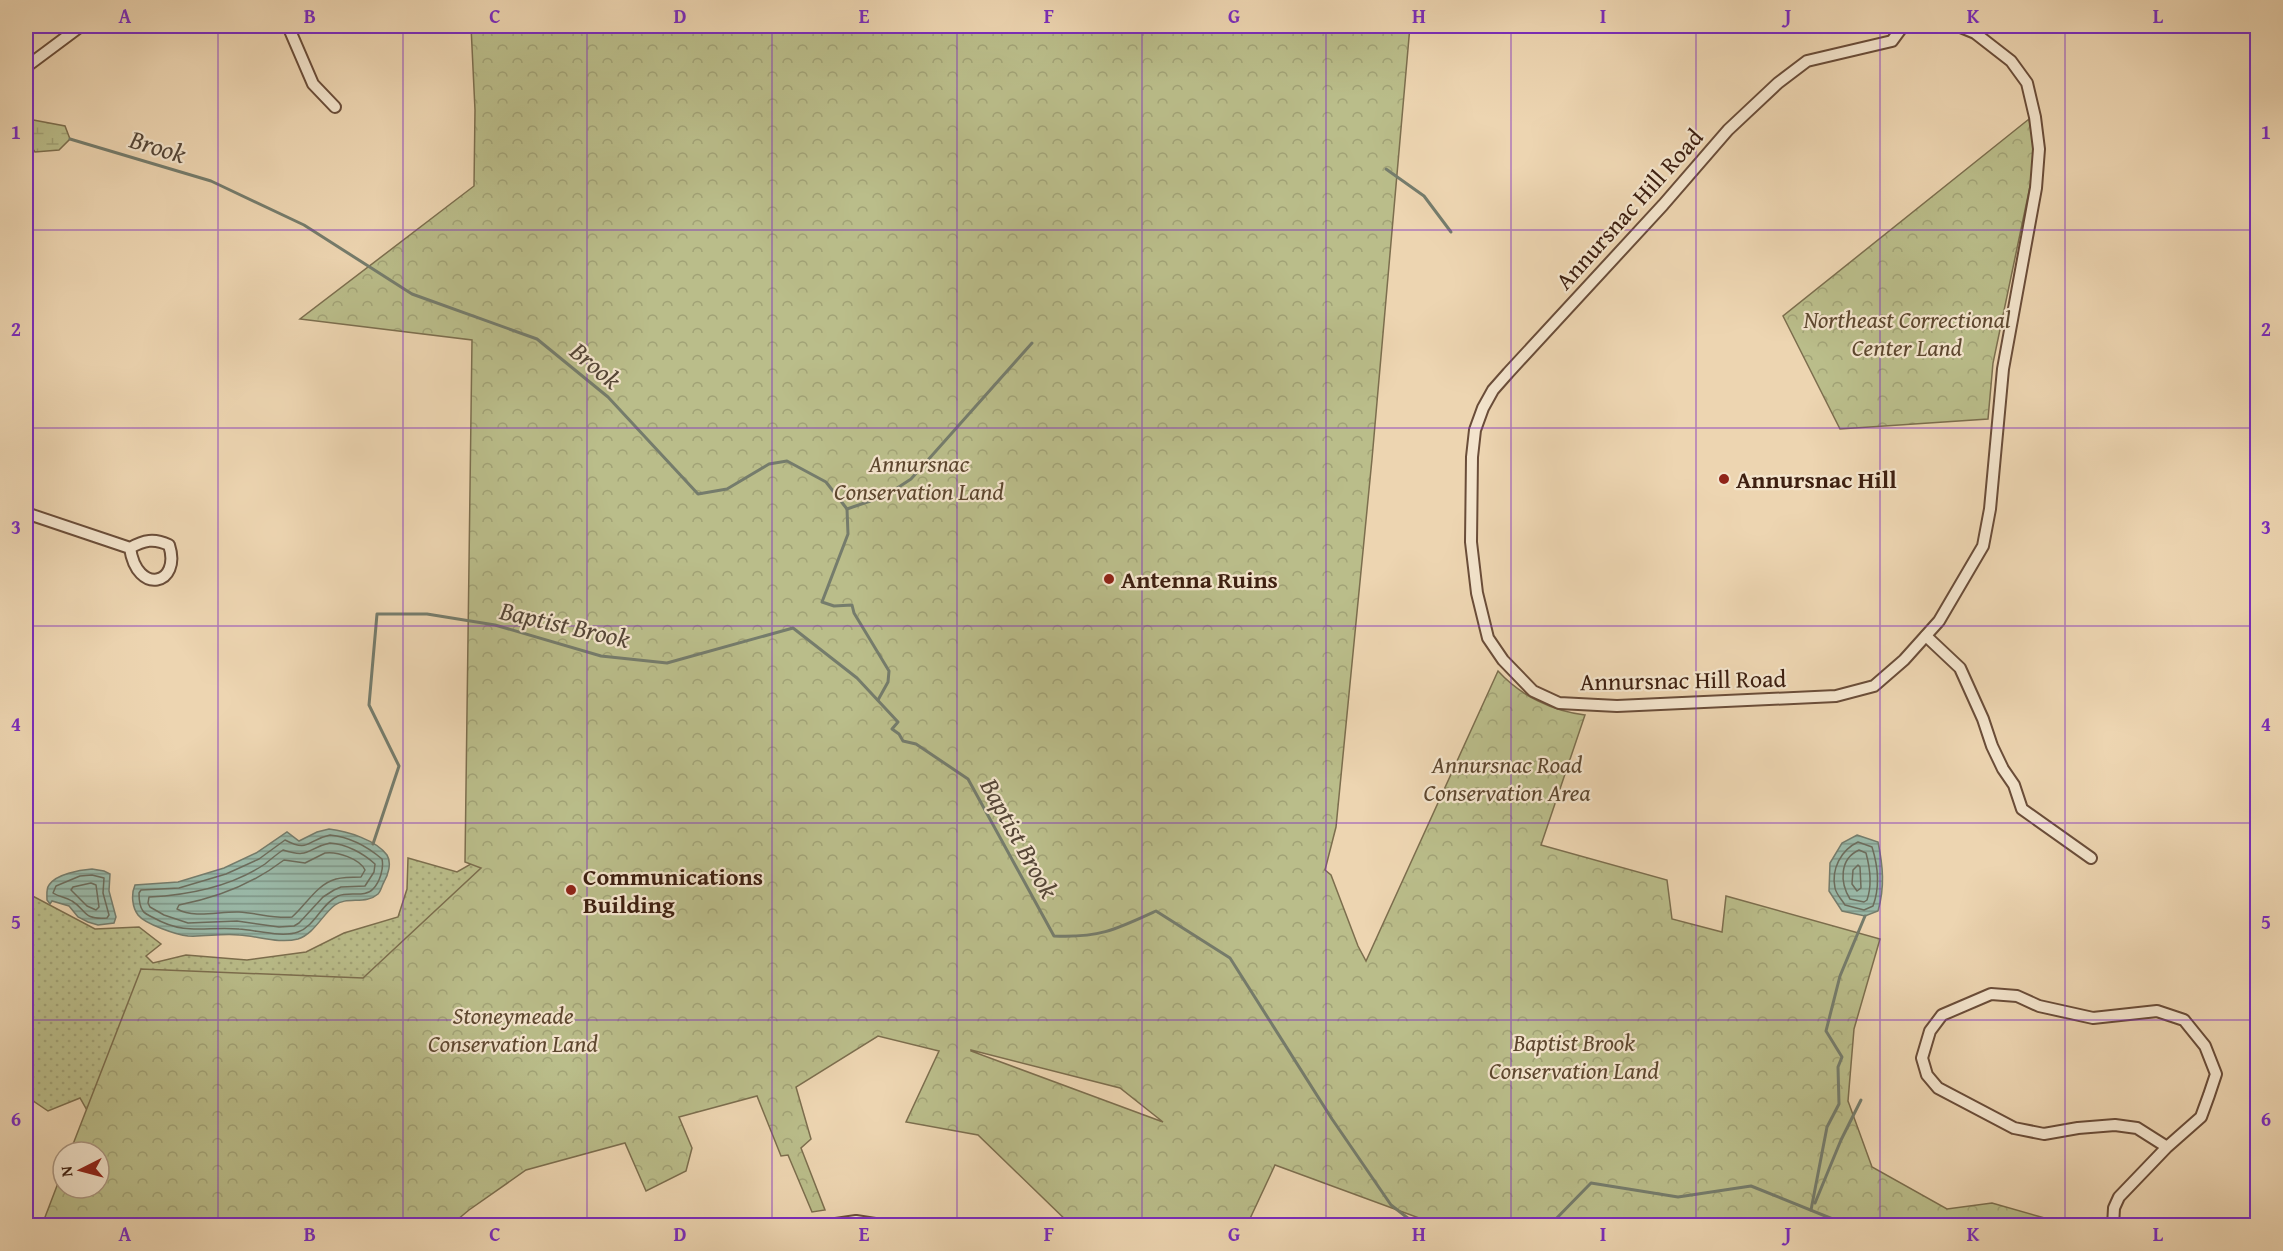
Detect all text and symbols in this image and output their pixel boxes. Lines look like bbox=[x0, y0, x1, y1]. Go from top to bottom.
text: A bbox=[119, 1, 132, 30]
text: B bbox=[304, 1, 316, 30]
text: C bbox=[489, 1, 501, 30]
text: D bbox=[673, 1, 687, 30]
text: E bbox=[859, 1, 870, 30]
text: F bbox=[1044, 1, 1054, 30]
text: G bbox=[1228, 1, 1240, 30]
text: H bbox=[1412, 1, 1426, 30]
text: I bbox=[1600, 1, 1606, 30]
text: J bbox=[1782, 1, 1792, 30]
text: K bbox=[1967, 1, 1980, 30]
text: L bbox=[2153, 1, 2164, 30]
text: 1 bbox=[11, 117, 21, 146]
text: 1 bbox=[2261, 117, 2271, 146]
water label: Brook bbox=[124, 119, 191, 173]
street label: Annursnac Hill Road bbox=[1547, 120, 1711, 297]
park label: Northeast Correctional Center Land bbox=[1802, 302, 2011, 365]
text: 2 bbox=[11, 314, 21, 343]
text: 2 bbox=[2261, 314, 2271, 343]
water label: Brook bbox=[561, 331, 630, 398]
park label: Annursnac Conservation Land bbox=[834, 446, 1004, 509]
place label: Annursnac Hill bbox=[1736, 462, 1897, 497]
marker: Annursnac Hill bbox=[1717, 472, 1731, 486]
text: 3 bbox=[11, 512, 21, 541]
text: 3 bbox=[2261, 512, 2271, 541]
place label: Antenna Ruins bbox=[1121, 562, 1278, 597]
marker: Antenna Ruins bbox=[1102, 572, 1116, 586]
water label: Baptist Brook bbox=[495, 590, 634, 658]
street label: Annursnac Hill Road bbox=[1580, 661, 1787, 699]
text: 4 bbox=[11, 709, 21, 738]
text: 4 bbox=[2261, 709, 2271, 738]
park label: Annursnac Road Conservation Area bbox=[1424, 747, 1590, 810]
water label: Baptist Brook bbox=[970, 770, 1069, 905]
place label: Communications Building bbox=[583, 859, 763, 922]
marker: Communications Building bbox=[564, 883, 578, 897]
text: 5 bbox=[11, 907, 21, 936]
text: 5 bbox=[2261, 907, 2271, 936]
park label: Stoneymeade Conservation Land bbox=[428, 998, 598, 1061]
park label: Baptist Brook Conservation Land bbox=[1489, 1025, 1659, 1088]
text: 6 bbox=[11, 1104, 21, 1133]
text: 6 bbox=[2261, 1104, 2271, 1133]
north arrow bbox=[51, 1140, 111, 1200]
text: N bbox=[54, 1165, 79, 1178]
text: A bbox=[119, 1219, 132, 1248]
text: B bbox=[304, 1219, 316, 1248]
text: C bbox=[489, 1219, 501, 1248]
text: D bbox=[673, 1219, 687, 1248]
text: E bbox=[859, 1219, 870, 1248]
text: F bbox=[1044, 1219, 1054, 1248]
text: G bbox=[1228, 1219, 1240, 1248]
text: H bbox=[1412, 1219, 1426, 1248]
text: I bbox=[1600, 1219, 1606, 1248]
text: J bbox=[1782, 1219, 1792, 1248]
text: K bbox=[1967, 1219, 1980, 1248]
text: L bbox=[2153, 1219, 2164, 1248]

